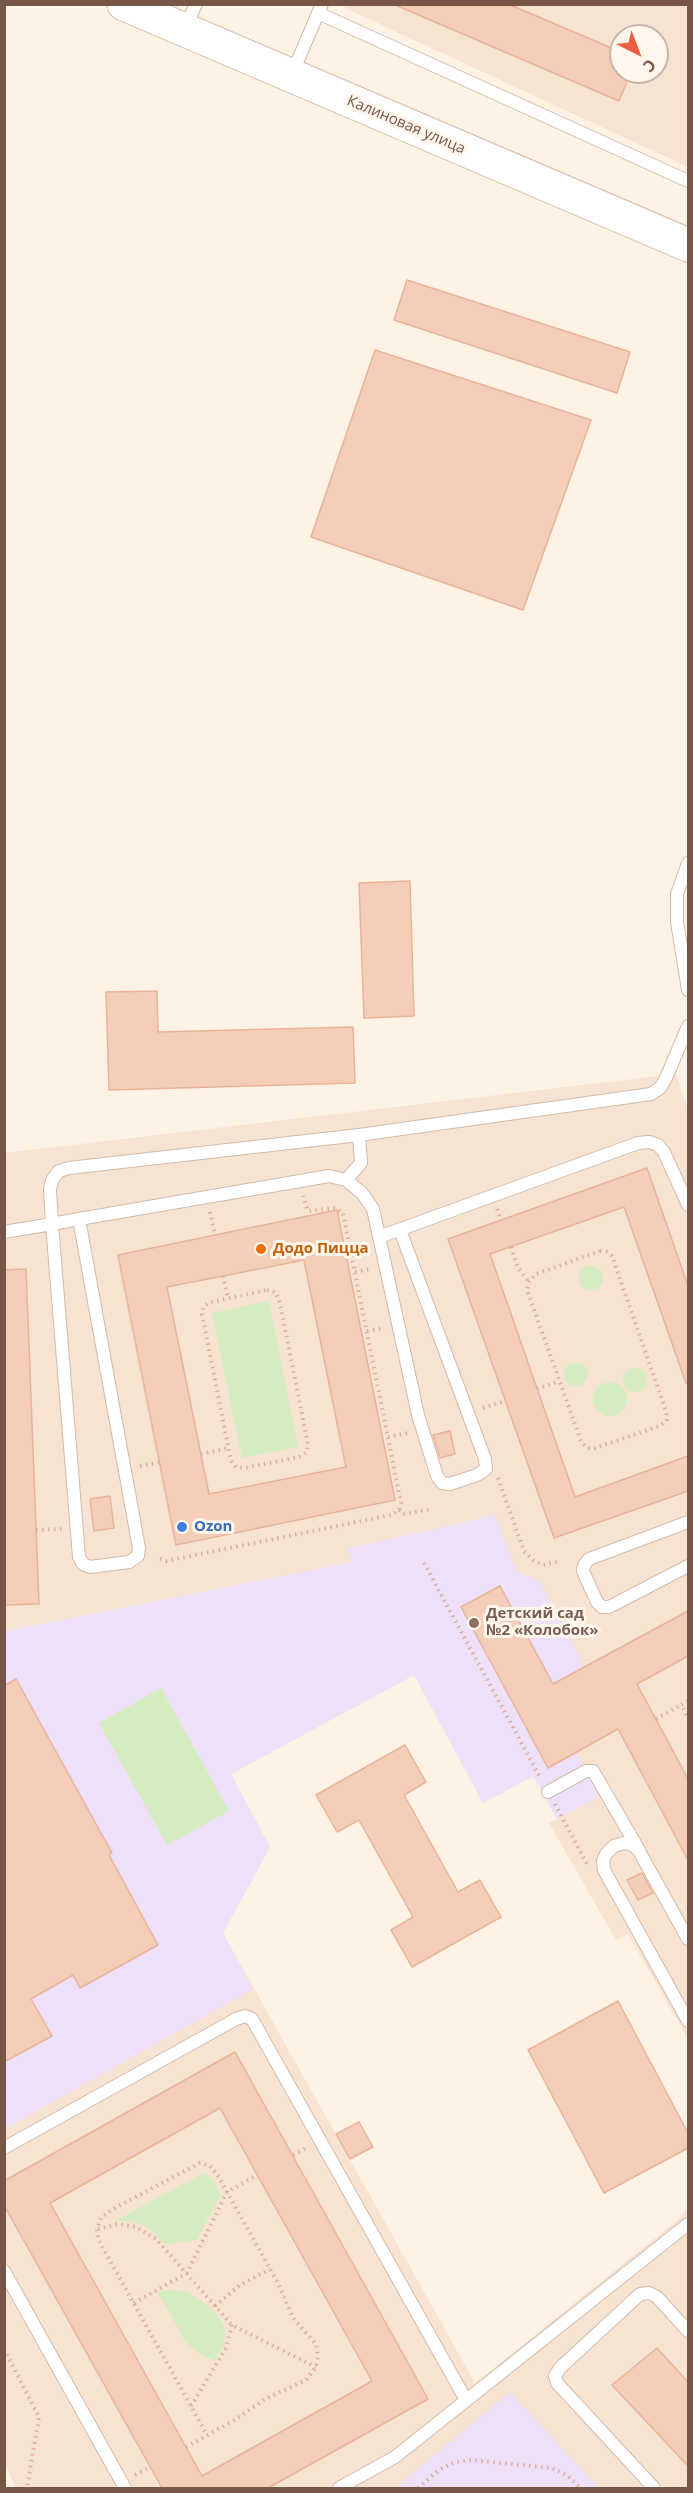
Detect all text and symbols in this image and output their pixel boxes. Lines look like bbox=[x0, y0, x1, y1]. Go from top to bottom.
north arrow bbox=[609, 24, 669, 84]
text: С bbox=[639, 54, 661, 77]
street label: Калиновая улица bbox=[344, 92, 468, 158]
place label: Додо Пицца bbox=[273, 1240, 369, 1258]
marker: Додо Пицца bbox=[254, 1242, 268, 1256]
place label: Ozon bbox=[194, 1518, 232, 1536]
marker: Ozon bbox=[175, 1520, 189, 1534]
place label: Детский сад №2 «Колобок» bbox=[486, 1605, 599, 1640]
marker: Детский сад №2 «Колобок» bbox=[467, 1616, 481, 1630]

